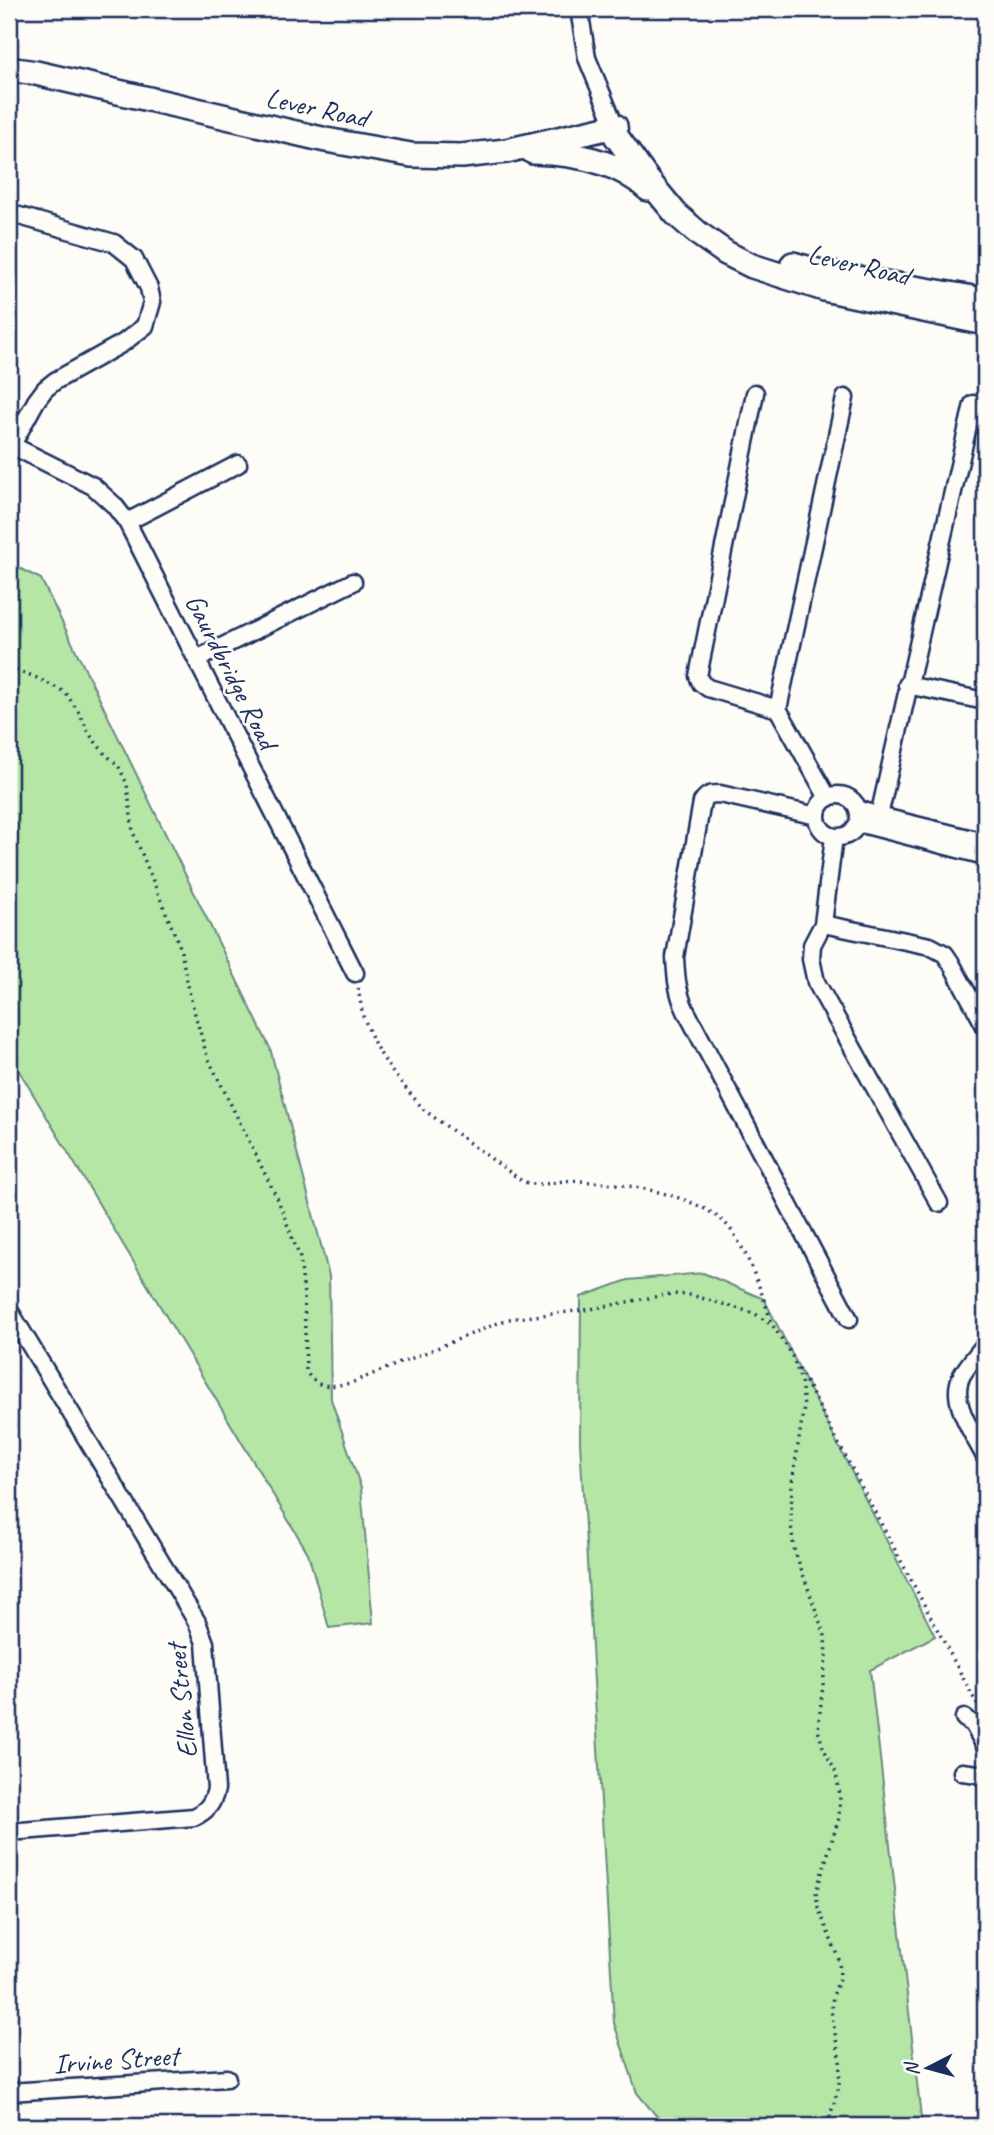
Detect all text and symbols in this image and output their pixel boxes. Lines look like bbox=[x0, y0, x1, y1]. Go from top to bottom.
street label: Lever Road bbox=[263, 80, 375, 136]
street label: Lever Road bbox=[805, 236, 917, 294]
street label: Gaurdbridge Road bbox=[178, 588, 287, 758]
street label: Ellon Street bbox=[158, 1638, 205, 1760]
north arrow bbox=[892, 2034, 962, 2104]
street label: Irvine Street bbox=[52, 2037, 183, 2081]
text: N bbox=[899, 2059, 925, 2077]

